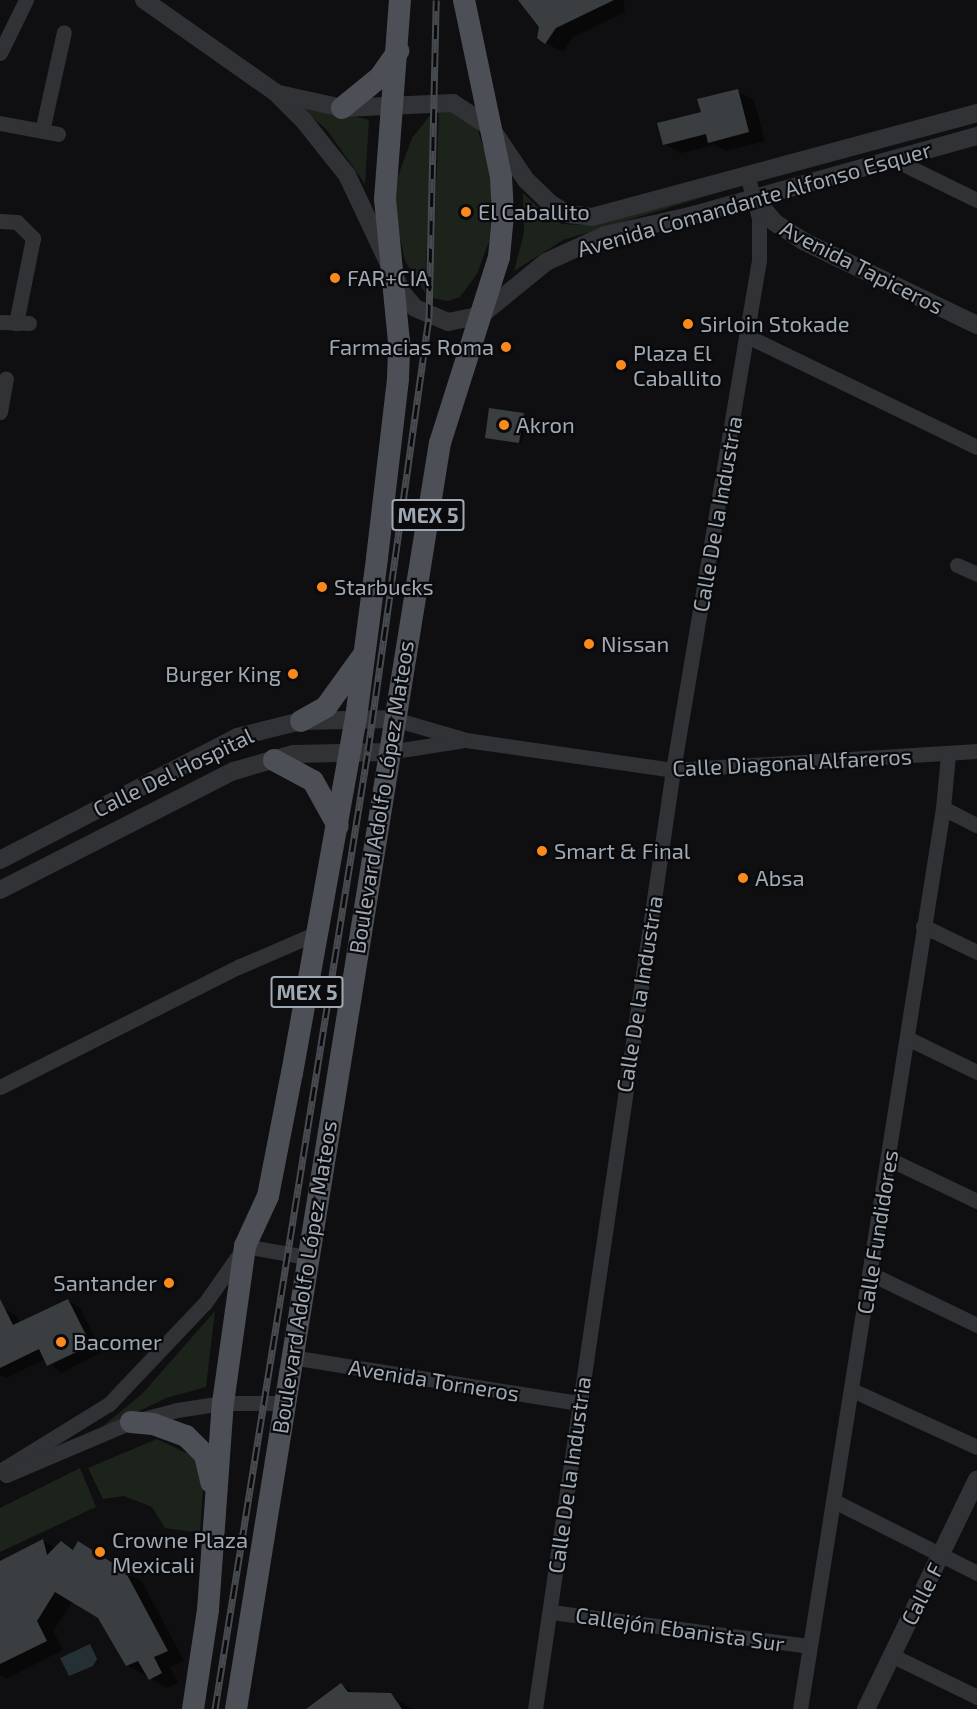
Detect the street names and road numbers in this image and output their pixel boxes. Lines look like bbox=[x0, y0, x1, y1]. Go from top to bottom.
street label: Avenida Comandante Alfonso Esquer bbox=[574, 136, 934, 262]
street label: Avenida Tapiceros bbox=[776, 214, 948, 320]
street label: Calle De la Industria bbox=[687, 414, 747, 614]
road number: MEX 5 bbox=[390, 497, 466, 533]
street label: Boulevard Adolfo López Mateos bbox=[343, 638, 419, 956]
street label: Calle Del Hospital bbox=[88, 722, 258, 822]
street label: Calle Diagonal Alfareros bbox=[671, 743, 913, 781]
street label: Calle De la Industria bbox=[610, 894, 668, 1094]
road number: MEX 5 bbox=[270, 974, 344, 1010]
street label: Boulevard Adolfo López Mateos bbox=[266, 1118, 342, 1436]
street label: Calle Fundidores bbox=[851, 1148, 903, 1316]
street label: Avenida Torneros bbox=[347, 1353, 521, 1407]
street label: Calle De la Industria bbox=[542, 1375, 596, 1575]
street label: Calle F bbox=[895, 1558, 949, 1630]
street label: Callejón Ebanista Sur bbox=[574, 1601, 786, 1657]

